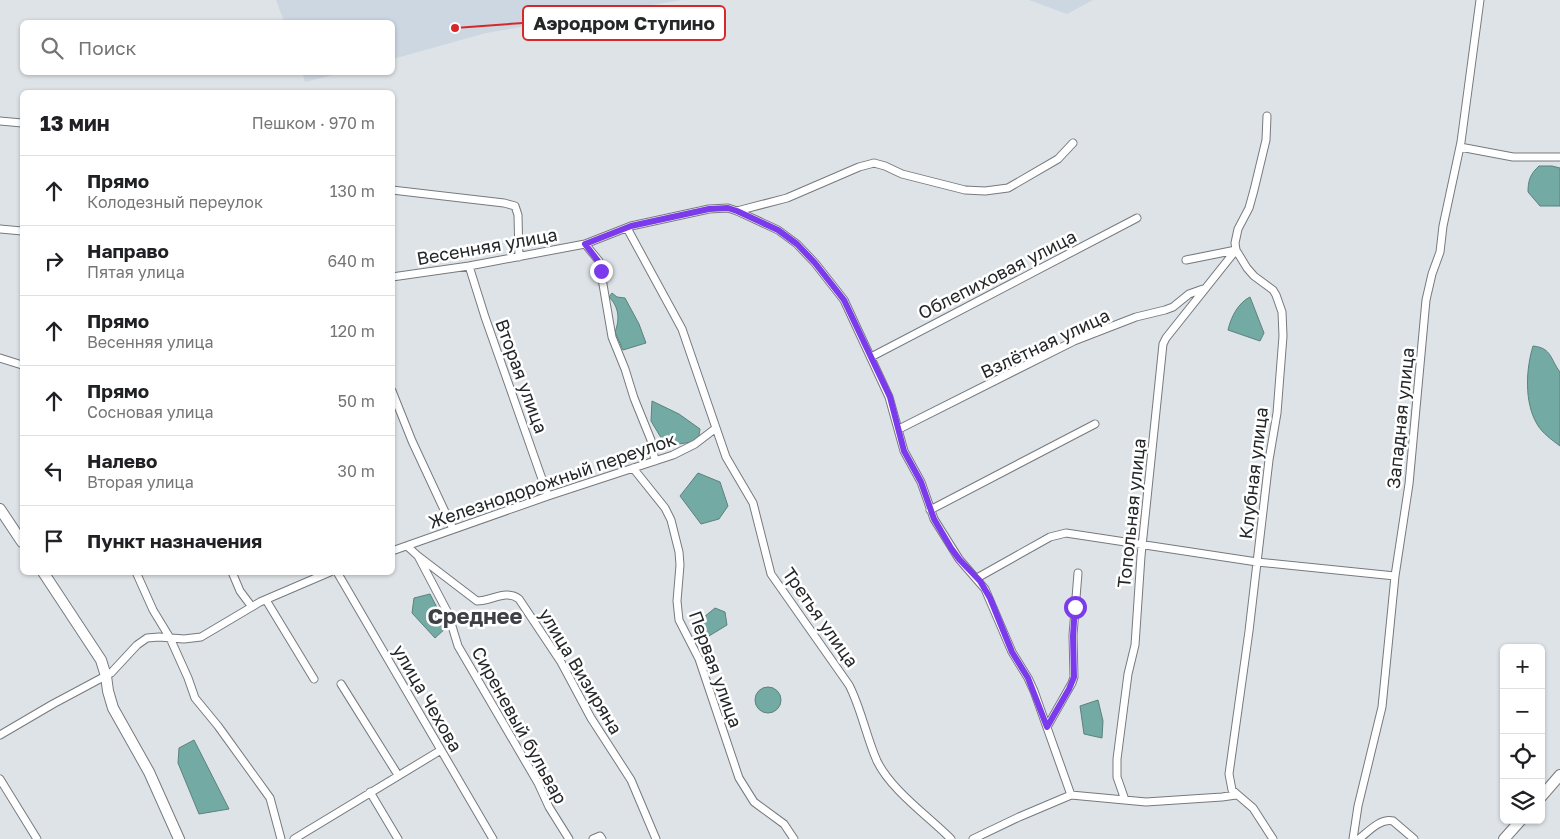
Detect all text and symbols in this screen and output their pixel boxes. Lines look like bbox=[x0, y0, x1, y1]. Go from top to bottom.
callout: Аэродром Ступино bbox=[523, 6, 725, 40]
text: Аэродром Ступино bbox=[533, 11, 715, 34]
search box bbox=[20, 20, 395, 75]
icon: search bbox=[38, 34, 66, 62]
text: Поиск bbox=[78, 36, 137, 59]
text: 13 мин bbox=[40, 110, 110, 136]
text: Пешком · 970 m bbox=[252, 113, 375, 133]
text: Прямо bbox=[87, 169, 149, 192]
icon: ahead bbox=[40, 177, 68, 205]
text: 130 m bbox=[330, 181, 375, 201]
text: Колодезный переулок bbox=[87, 192, 263, 212]
street label: Весенняя улица bbox=[415, 223, 559, 269]
street label: Облепиховая улица bbox=[914, 225, 1080, 323]
text: Направо bbox=[87, 239, 169, 262]
icon: right bbox=[40, 247, 68, 275]
text: 640 m bbox=[327, 251, 375, 271]
route end bbox=[590, 260, 613, 283]
text: Пятая улица bbox=[87, 262, 185, 282]
street label: Взлётная улица bbox=[977, 303, 1113, 383]
text: Прямо bbox=[87, 309, 149, 332]
street label: Вторая улица bbox=[491, 316, 553, 436]
icon: ahead bbox=[40, 317, 68, 345]
text: 120 m bbox=[330, 321, 375, 341]
text: Весенняя улица bbox=[87, 332, 214, 352]
street label: Западная улица bbox=[1382, 346, 1418, 490]
text: Прямо bbox=[87, 379, 149, 402]
icon: ahead bbox=[40, 387, 68, 415]
text: 50 m bbox=[338, 391, 375, 411]
text: Сосновая улица bbox=[87, 402, 214, 422]
street label: Клубная улица bbox=[1234, 406, 1272, 540]
street label: Железнодорожный переулок bbox=[425, 427, 679, 533]
street label: Топольная улица bbox=[1112, 437, 1150, 589]
text: Налево bbox=[87, 449, 157, 472]
icon: left bbox=[40, 457, 68, 485]
text: 30 m bbox=[338, 461, 375, 481]
text: Вторая улица bbox=[87, 472, 194, 492]
icon: arrive bbox=[40, 527, 68, 555]
text: Пункт назначения bbox=[87, 529, 262, 552]
street label: Третья улица bbox=[779, 563, 863, 671]
route start bbox=[1064, 596, 1087, 619]
district label: Среднее bbox=[427, 602, 523, 629]
street label: улица Визиряна bbox=[535, 604, 627, 738]
street label: Первая улица bbox=[685, 608, 747, 730]
street label: улица Чехова bbox=[388, 641, 468, 755]
street label: Сиреневый бульвар bbox=[468, 643, 572, 807]
map controls bbox=[1500, 644, 1545, 824]
button: + bbox=[1500, 644, 1545, 689]
button: − bbox=[1500, 689, 1545, 734]
button: locate bbox=[1500, 734, 1545, 779]
button: layers bbox=[1500, 779, 1545, 824]

